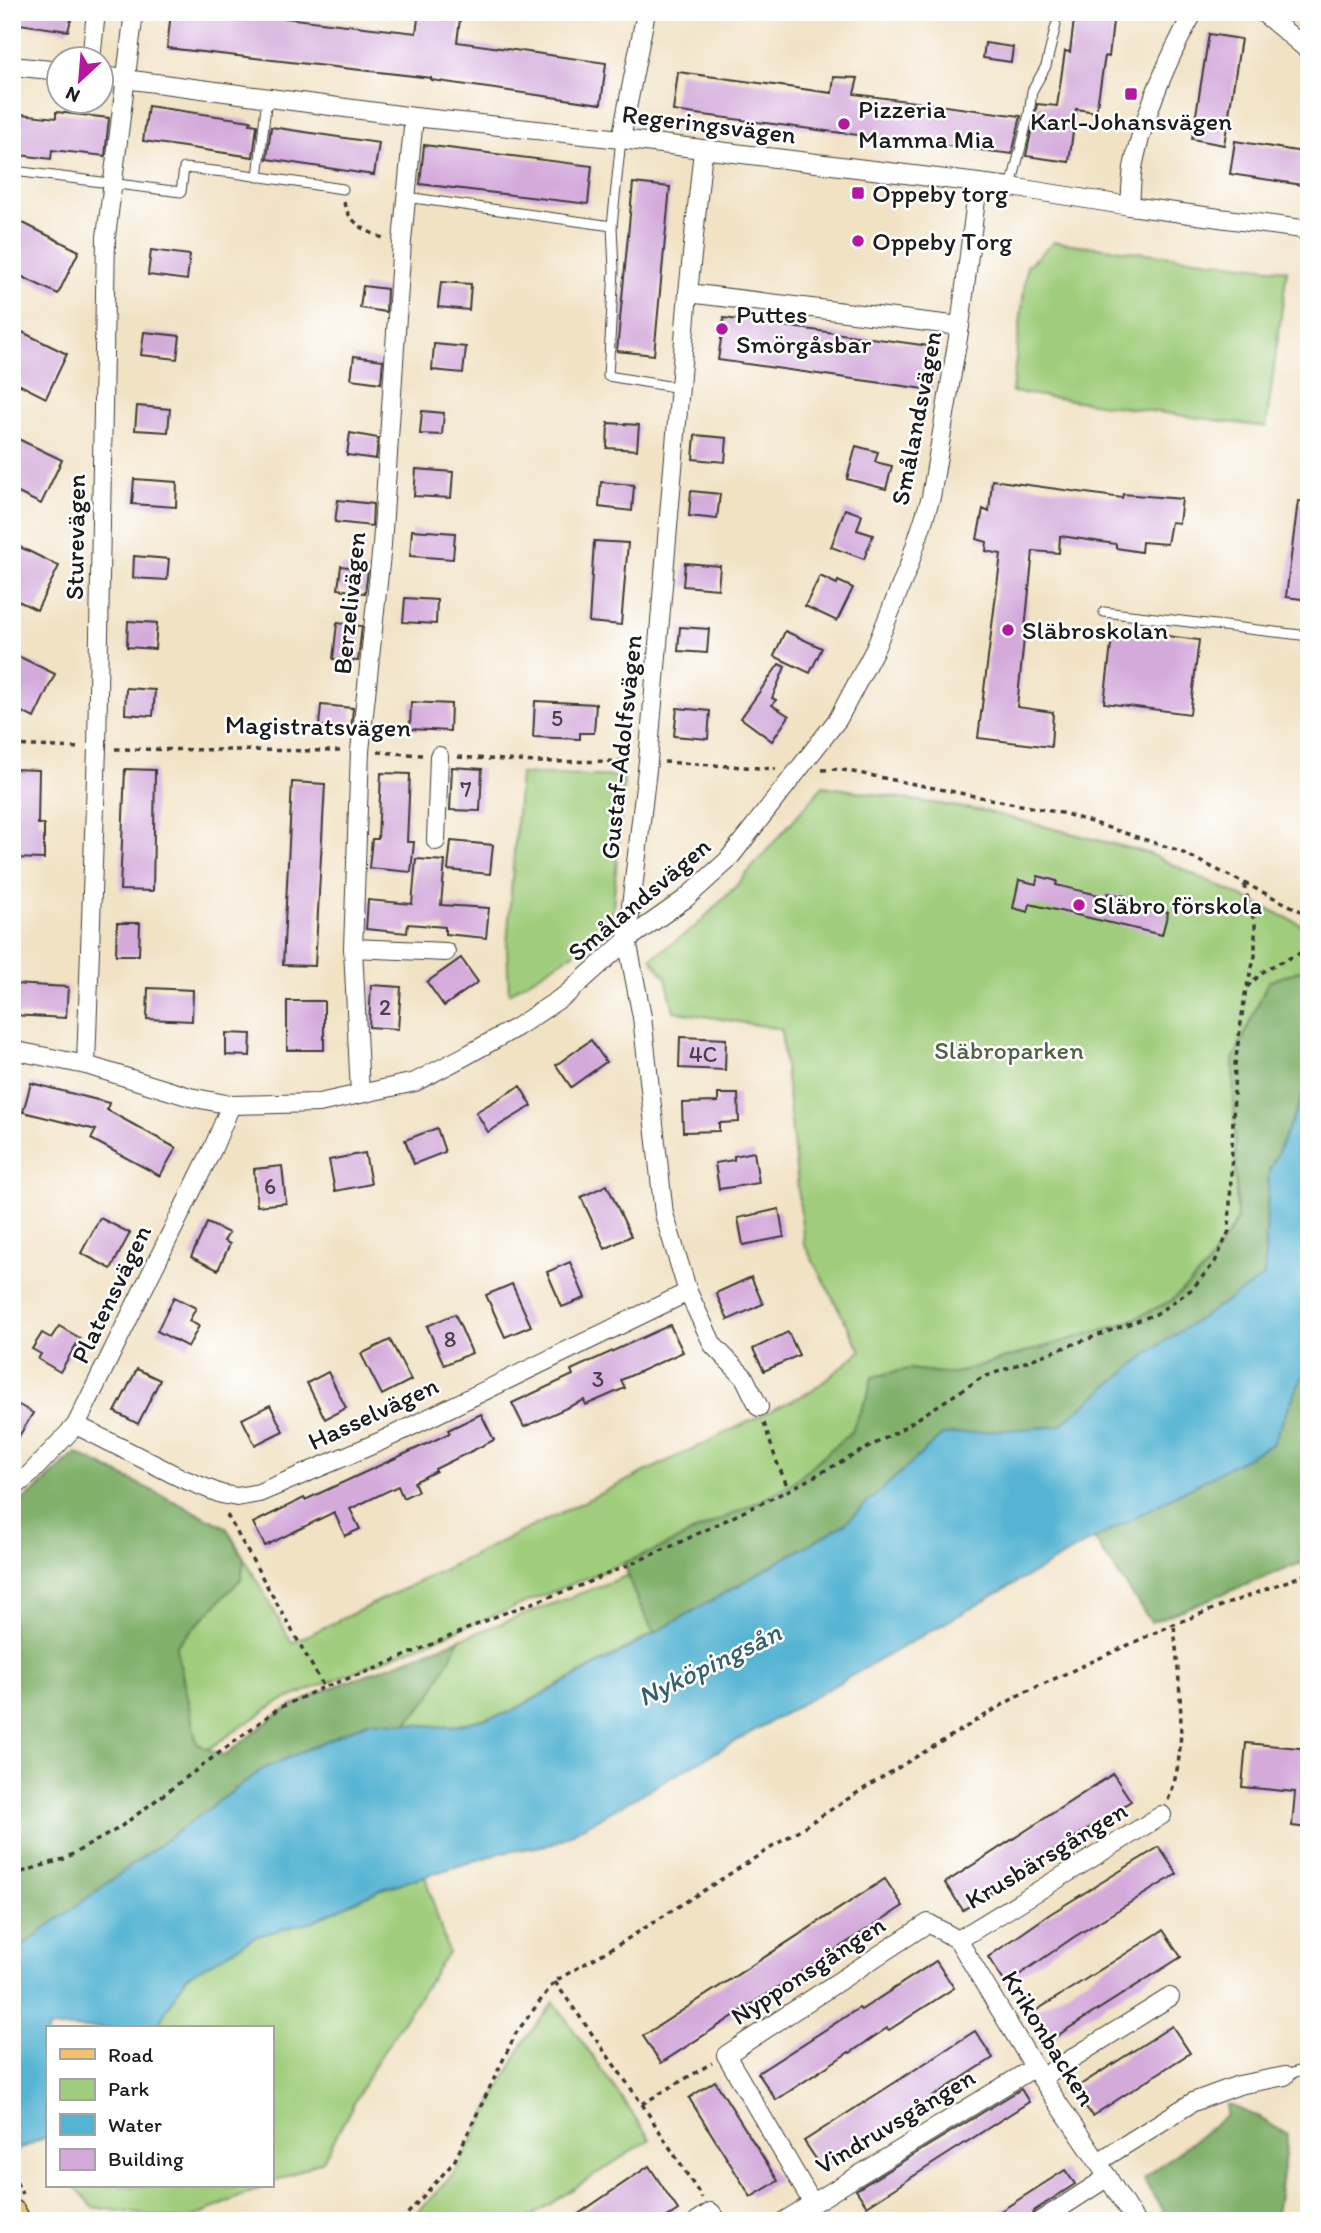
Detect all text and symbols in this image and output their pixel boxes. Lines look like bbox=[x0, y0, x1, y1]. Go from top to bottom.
north arrow bbox=[46, 46, 116, 116]
text: N bbox=[62, 82, 84, 108]
marker: Karl-Johansvägen bbox=[1123, 86, 1139, 102]
place label: Pizzeria Mamma Mia bbox=[858, 93, 995, 155]
street label: Regeringsvägen bbox=[620, 97, 798, 151]
place label: Karl-Johansvägen bbox=[1030, 105, 1232, 137]
marker: Pizzeria Mamma Mia bbox=[836, 116, 852, 132]
place label: Oppeby torg bbox=[872, 177, 1009, 209]
marker: Oppeby torg bbox=[850, 185, 866, 201]
place label: Oppeby Torg bbox=[872, 225, 1013, 257]
marker: Oppeby Torg bbox=[850, 233, 866, 249]
place label: Puttes Smörgåsbar bbox=[736, 298, 872, 360]
marker: Puttes Smörgåsbar bbox=[714, 321, 730, 337]
street label: Smålandsvägen bbox=[883, 328, 949, 508]
street label: Sturevägen bbox=[58, 473, 92, 600]
street label: Berzelivägen bbox=[326, 530, 372, 676]
place label: Släbroskolan bbox=[1022, 614, 1169, 646]
marker: Släbroskolan bbox=[1000, 622, 1016, 638]
street label: Gustaf-Adolfsvägen bbox=[593, 633, 649, 861]
house number: 5 bbox=[551, 704, 563, 732]
street label: Magistratsvägen bbox=[225, 708, 412, 744]
house number: 7 bbox=[460, 775, 472, 803]
street label: Smålandsvägen bbox=[561, 830, 717, 968]
place label: Släbro förskola bbox=[1093, 889, 1262, 921]
marker: Släbro förskola bbox=[1071, 897, 1087, 913]
house number: 2 bbox=[379, 993, 391, 1021]
park label: Släbroparken bbox=[934, 1034, 1084, 1066]
house number: 4C bbox=[689, 1040, 717, 1068]
house number: 6 bbox=[264, 1172, 276, 1200]
street label: Platensvägen bbox=[64, 1219, 158, 1369]
house number: 8 bbox=[444, 1325, 456, 1353]
house number: 3 bbox=[592, 1365, 604, 1393]
street label: Hasselvägen bbox=[303, 1369, 444, 1457]
water label: Nyköpingsån bbox=[632, 1615, 787, 1713]
street label: Krusbärsgången bbox=[959, 1794, 1133, 1916]
street label: Nypponsgången bbox=[725, 1908, 891, 2032]
street label: Krikonbacken bbox=[995, 1964, 1104, 2112]
legend bbox=[46, 2026, 273, 2188]
text: Road bbox=[108, 2042, 154, 2067]
street label: Vindruvsgången bbox=[809, 2061, 981, 2181]
text: Park bbox=[108, 2076, 150, 2101]
text: Water bbox=[108, 2112, 162, 2137]
text: Building bbox=[108, 2146, 184, 2171]

